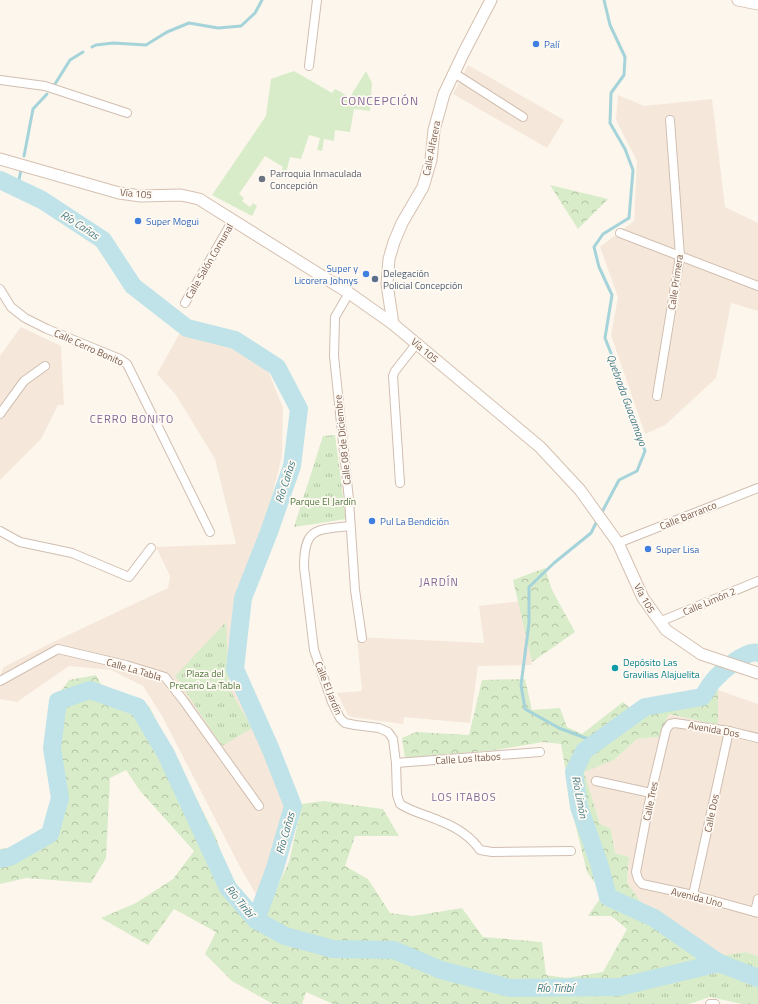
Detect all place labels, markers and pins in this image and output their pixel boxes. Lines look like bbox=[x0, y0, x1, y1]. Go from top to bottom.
place label: Palí bbox=[544, 37, 560, 52]
marker: Palí bbox=[531, 39, 541, 49]
place label: Parroquia Inmaculada Concepción bbox=[270, 166, 361, 193]
marker: Parroquia Inmaculada Concepción bbox=[257, 174, 267, 184]
place label: Super Mogui bbox=[146, 214, 199, 229]
marker: Super Mogui bbox=[133, 216, 143, 226]
place label: Super y Licorera Johnys bbox=[294, 261, 358, 288]
place label: Delegación Policial Concepción bbox=[383, 266, 463, 293]
marker: Super y Licorera Johnys bbox=[361, 269, 371, 279]
marker: Delegación Policial Concepción bbox=[370, 274, 380, 284]
place label: Pul La Bendición bbox=[380, 514, 449, 529]
marker: Pul La Bendición bbox=[367, 516, 377, 526]
place label: Super Lisa bbox=[656, 542, 699, 557]
marker: Super Lisa bbox=[643, 544, 653, 554]
place label: Depósito Las Gravilias Alajuelita bbox=[623, 655, 700, 682]
marker: Depósito Las Gravilias Alajuelita bbox=[610, 663, 620, 673]

